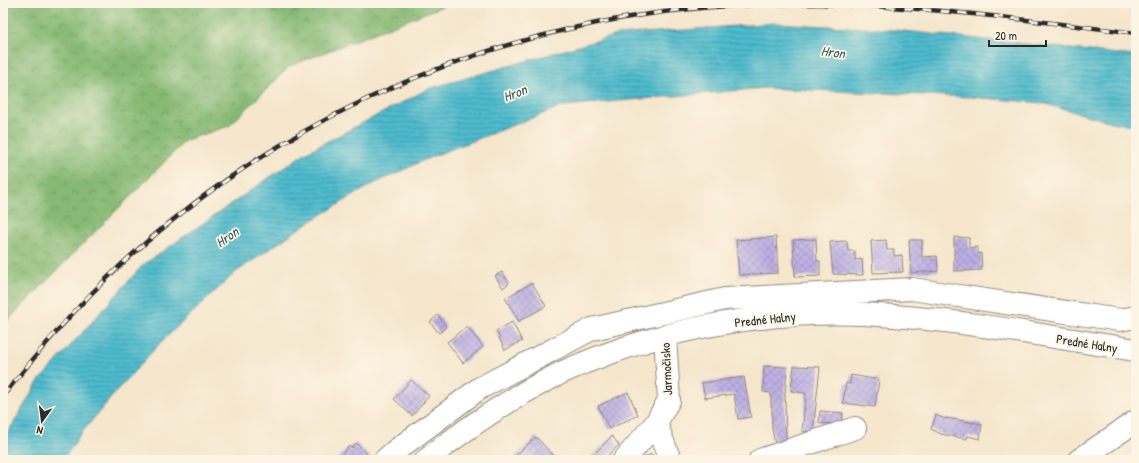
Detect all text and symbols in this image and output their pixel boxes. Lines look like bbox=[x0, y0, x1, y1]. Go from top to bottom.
scale bar bbox=[989, 22, 1046, 48]
text: 20 m bbox=[995, 27, 1017, 44]
water label: Hron bbox=[820, 41, 848, 63]
water label: Hron bbox=[500, 79, 531, 106]
water label: Hron bbox=[211, 221, 243, 251]
street label: Predné Halny bbox=[733, 307, 797, 331]
street label: Predné Halny bbox=[1055, 329, 1119, 357]
street label: Jarmočisko bbox=[656, 342, 676, 396]
north arrow bbox=[22, 401, 62, 441]
text: N bbox=[35, 423, 44, 438]

